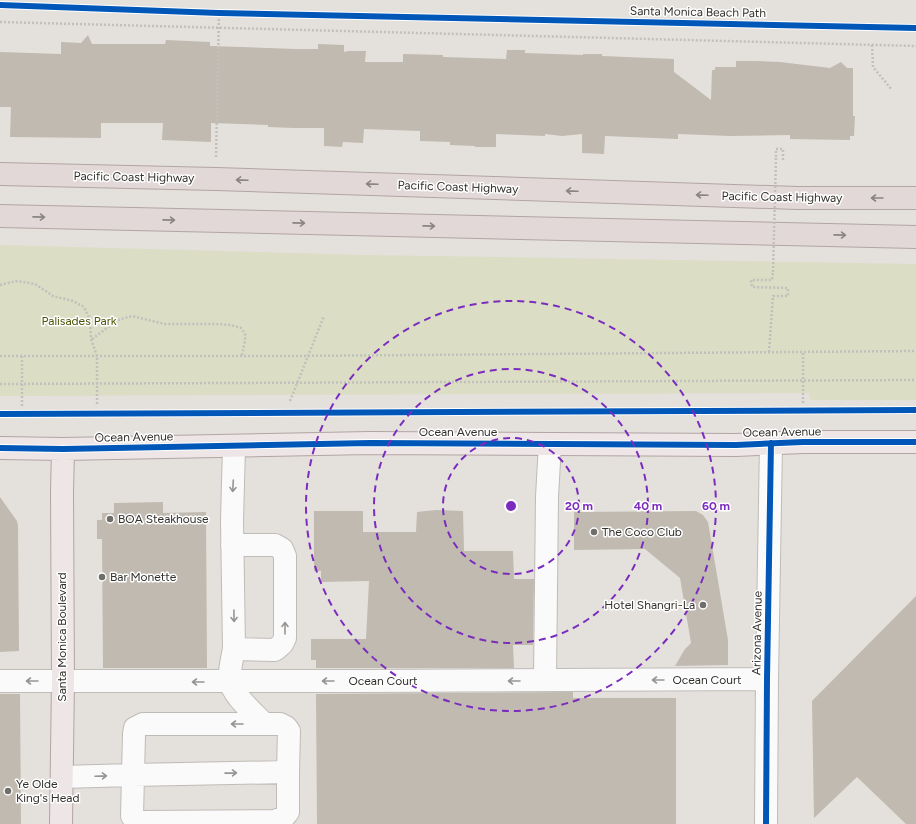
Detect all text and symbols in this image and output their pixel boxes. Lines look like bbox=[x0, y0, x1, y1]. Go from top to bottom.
street label: Santa Monica Beach Path bbox=[630, 4, 767, 20]
street label: Pacific Coast Highway bbox=[73, 169, 195, 185]
one-way arrow bbox=[236, 176, 249, 183]
street label: Pacific Coast Highway bbox=[397, 178, 519, 196]
one-way arrow bbox=[366, 180, 379, 188]
one-way arrow bbox=[566, 187, 579, 194]
street label: Pacific Coast Highway bbox=[721, 189, 843, 205]
one-way arrow bbox=[696, 191, 709, 199]
one-way arrow bbox=[871, 194, 884, 202]
one-way arrow bbox=[32, 213, 45, 221]
one-way arrow bbox=[162, 216, 175, 224]
one-way arrow bbox=[292, 219, 305, 227]
one-way arrow bbox=[422, 223, 435, 230]
one-way arrow bbox=[833, 231, 846, 239]
park label: Palisades Park bbox=[41, 314, 117, 328]
street label: Ocean Avenue bbox=[743, 424, 822, 440]
street label: Ocean Avenue bbox=[419, 425, 498, 439]
street label: Ocean Avenue bbox=[95, 429, 174, 445]
one-way arrow bbox=[229, 479, 236, 492]
centre of rings bbox=[504, 499, 518, 513]
text: 20 m bbox=[565, 499, 593, 513]
text: 40 m bbox=[634, 499, 662, 513]
text: 60 m bbox=[702, 499, 730, 513]
place label: BOA Steakhouse bbox=[118, 512, 209, 526]
marker: BOA Steakhouse bbox=[105, 514, 115, 524]
place label: The Coco Club bbox=[602, 525, 682, 539]
marker: The Coco Club bbox=[589, 527, 599, 537]
place label: Bar Monette bbox=[110, 570, 177, 584]
street label: Santa Monica Boulevard bbox=[55, 572, 69, 702]
marker: Bar Monette bbox=[97, 572, 107, 582]
street label: Arizona Avenue bbox=[749, 590, 765, 675]
place label: Hotel Shangri-La bbox=[604, 598, 695, 612]
marker: Hotel Shangri-La bbox=[698, 600, 708, 610]
one-way arrow bbox=[230, 609, 237, 622]
one-way arrow bbox=[281, 622, 289, 635]
street label: Ocean Court bbox=[672, 673, 742, 687]
street label: Ocean Court bbox=[348, 674, 418, 688]
one-way arrow bbox=[652, 676, 665, 684]
one-way arrow bbox=[26, 677, 39, 685]
one-way arrow bbox=[322, 677, 335, 685]
one-way arrow bbox=[508, 677, 521, 685]
one-way arrow bbox=[192, 678, 205, 686]
one-way arrow bbox=[231, 720, 244, 728]
one-way arrow bbox=[224, 769, 237, 777]
one-way arrow bbox=[94, 772, 107, 779]
place label: Ye Olde King's Head bbox=[16, 777, 80, 805]
marker: Ye Olde King's Head bbox=[3, 786, 13, 796]

